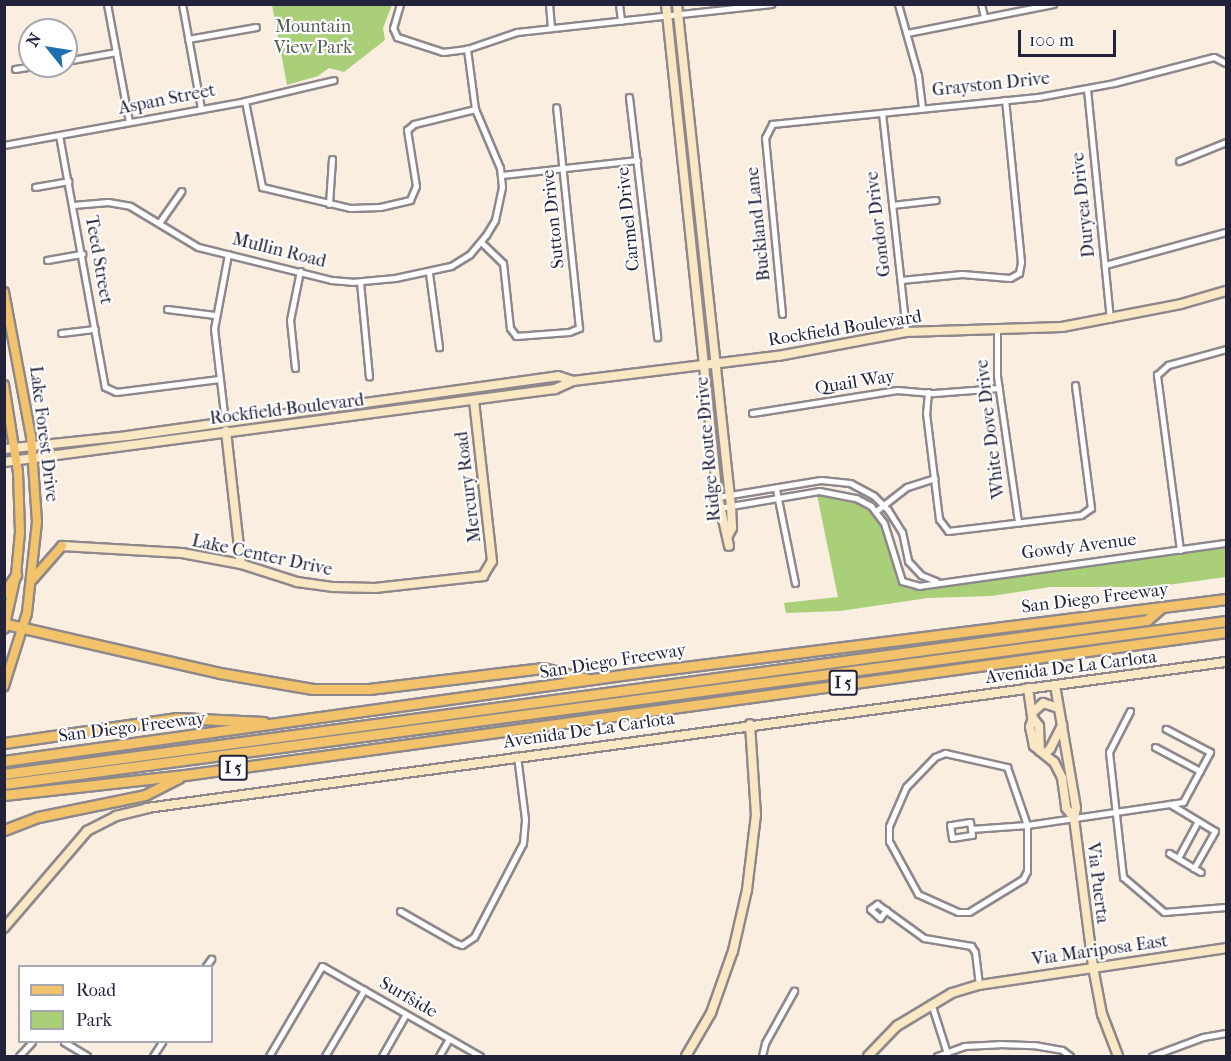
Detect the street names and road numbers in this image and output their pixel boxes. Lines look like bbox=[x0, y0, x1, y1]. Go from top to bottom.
street label: Grayston Drive bbox=[931, 68, 1051, 102]
street label: Aspan Street bbox=[117, 80, 217, 120]
street label: Duryea Drive bbox=[1068, 151, 1100, 259]
street label: Carmel Drive bbox=[613, 166, 645, 272]
street label: Buckland Lane bbox=[742, 166, 776, 282]
street label: Sutton Drive bbox=[538, 168, 570, 270]
street label: Gondor Drive bbox=[862, 170, 896, 278]
street label: Teed Street bbox=[80, 214, 116, 306]
street label: Mullin Road bbox=[230, 229, 328, 273]
street label: Rockfield Boulevard bbox=[767, 306, 923, 352]
street label: White Dove Drive bbox=[972, 358, 1010, 500]
street label: Lake Forest Drive bbox=[24, 365, 62, 503]
street label: Quail Way bbox=[814, 366, 896, 400]
street label: Ridge Route Drive bbox=[692, 376, 726, 522]
street label: Rockfield Boulevard bbox=[209, 390, 365, 430]
street label: Mercury Road bbox=[451, 430, 487, 544]
street label: Gowdy Avenue bbox=[1020, 529, 1138, 565]
street label: Lake Center Drive bbox=[190, 531, 334, 581]
street label: San Diego Freeway bbox=[1020, 579, 1170, 619]
street label: San Diego Freeway bbox=[538, 640, 688, 684]
street label: Avenida De La Carlota bbox=[984, 647, 1158, 689]
road number: I 5 bbox=[828, 670, 858, 696]
street label: San Diego Freeway bbox=[57, 708, 207, 748]
street label: Avenida De La Carlota bbox=[502, 708, 676, 754]
road number: I 5 bbox=[218, 755, 248, 781]
street label: Via Puerta bbox=[1081, 841, 1113, 925]
street label: Via Mariposa East bbox=[1031, 931, 1169, 971]
street label: Surfside bbox=[375, 973, 441, 1023]

